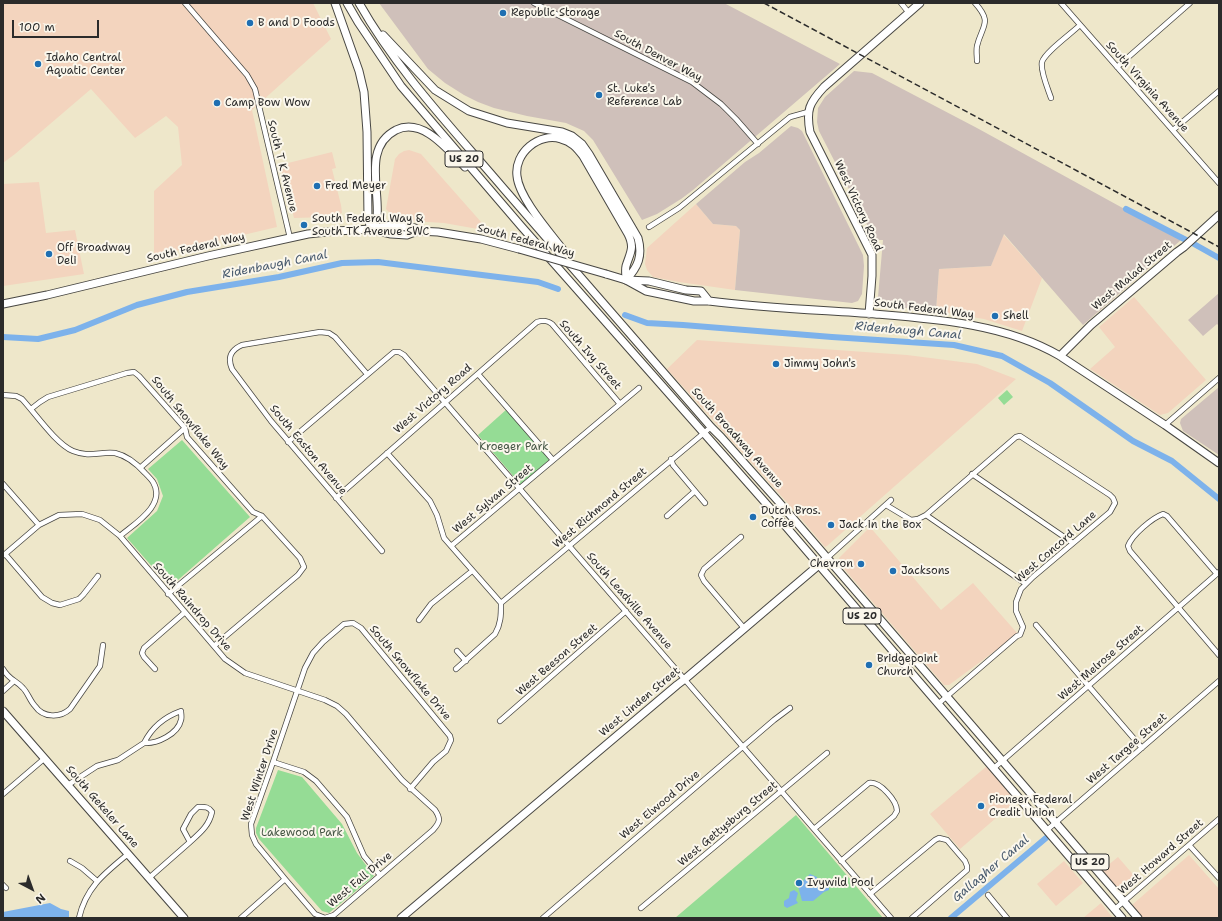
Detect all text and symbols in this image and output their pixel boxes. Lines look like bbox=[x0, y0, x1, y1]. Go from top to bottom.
place label: Republic Storage bbox=[511, 6, 600, 20]
marker: Republic Storage bbox=[498, 8, 508, 18]
scale bar bbox=[14, 12, 101, 38]
place label: B and D Foods bbox=[258, 16, 335, 30]
marker: B and D Foods bbox=[245, 18, 255, 28]
text: 100 m bbox=[19, 19, 55, 35]
street label: South Denver Way bbox=[612, 27, 704, 85]
street label: South Virginia Avenue bbox=[1103, 39, 1191, 135]
place label: Idaho Central Aquatic Center bbox=[46, 51, 125, 77]
marker: Idaho Central Aquatic Center bbox=[33, 59, 43, 69]
place label: St. Luke's Reference Lab bbox=[607, 82, 682, 108]
marker: St. Luke's Reference Lab bbox=[594, 90, 604, 100]
place label: Camp Bow Wow bbox=[225, 96, 310, 110]
marker: Camp Bow Wow bbox=[212, 98, 222, 108]
street label: South T K Avenue bbox=[264, 119, 300, 213]
road number: US 20 bbox=[445, 151, 483, 167]
street label: West Victory Road bbox=[831, 158, 885, 254]
place label: Fred Meyer bbox=[325, 179, 386, 193]
marker: Fred Meyer bbox=[312, 181, 322, 191]
place label: South Federal Way & South TK Avenue SWC bbox=[312, 212, 429, 238]
marker: South Federal Way & South TK Avenue SWC bbox=[299, 220, 309, 230]
street label: South Federal Way bbox=[476, 222, 576, 260]
street label: South Federal Way bbox=[146, 230, 246, 266]
street label: West Malad Street bbox=[1089, 239, 1175, 313]
place label: Off Broadway Deli bbox=[57, 241, 131, 267]
water label: Ridenbaugh Canal bbox=[221, 248, 329, 282]
marker: Off Broadway Deli bbox=[44, 249, 54, 259]
street label: South Federal Way bbox=[873, 296, 975, 322]
place label: Shell bbox=[1003, 309, 1029, 323]
marker: Shell bbox=[990, 311, 1000, 321]
street label: South Ivy Street bbox=[556, 317, 624, 393]
water label: Ridenbaugh Canal bbox=[854, 319, 962, 343]
place label: Jimmy John's bbox=[784, 357, 856, 371]
marker: Jimmy John's bbox=[771, 359, 781, 369]
street label: West Victory Road bbox=[391, 361, 475, 437]
street label: South Snowflake Way bbox=[148, 374, 232, 472]
street label: South Broadway Avenue bbox=[688, 385, 786, 491]
street label: South Easton Avenue bbox=[267, 402, 349, 498]
park label: Kroeger Park bbox=[479, 440, 549, 454]
street label: West Sylvan Street bbox=[450, 462, 536, 536]
street label: West Richmond Street bbox=[550, 465, 650, 551]
place label: Dutch Bros. Coffee bbox=[761, 504, 821, 530]
street label: West Concord Lane bbox=[1013, 508, 1099, 586]
marker: Dutch Bros. Coffee bbox=[748, 512, 758, 522]
place label: Jack in the Box bbox=[839, 518, 921, 532]
marker: Jack in the Box bbox=[826, 520, 836, 530]
street label: South Leadville Avenue bbox=[583, 550, 675, 652]
place label: Chevron bbox=[810, 557, 853, 571]
marker: Chevron bbox=[856, 559, 866, 569]
street label: South Raindrop Drive bbox=[150, 560, 234, 654]
place label: Jacksons bbox=[901, 564, 950, 578]
marker: Jacksons bbox=[888, 566, 898, 576]
road number: US 20 bbox=[843, 608, 881, 624]
street label: West Beeson Street bbox=[514, 621, 600, 699]
street label: West Melrose Street bbox=[1056, 622, 1146, 704]
street label: South Snowflake Drive bbox=[366, 623, 454, 723]
place label: Bridgepoint Church bbox=[877, 652, 938, 678]
marker: Bridgepoint Church bbox=[864, 660, 874, 670]
street label: West Linden Street bbox=[597, 664, 683, 740]
street label: West Targee Street bbox=[1084, 711, 1170, 787]
street label: West Winter Drive bbox=[239, 727, 281, 823]
street label: South Gekeler Lane bbox=[63, 763, 141, 851]
street label: West Elwood Drive bbox=[617, 768, 703, 842]
street label: West Gettysburg Street bbox=[676, 779, 780, 869]
place label: Pioneer Federal Credit Union bbox=[989, 793, 1072, 819]
marker: Pioneer Federal Credit Union bbox=[976, 801, 986, 811]
street label: West Howard Street bbox=[1116, 816, 1206, 898]
park label: Lakewood Park bbox=[261, 826, 343, 840]
water label: Gallagher Canal bbox=[950, 833, 1032, 905]
street label: West Fall Drive bbox=[325, 849, 395, 911]
road number: US 20 bbox=[1071, 854, 1109, 870]
north arrow bbox=[12, 869, 52, 909]
place label: Ivywild Pool bbox=[807, 876, 874, 890]
marker: Ivywild Pool bbox=[794, 878, 804, 888]
text: N bbox=[32, 890, 48, 907]

